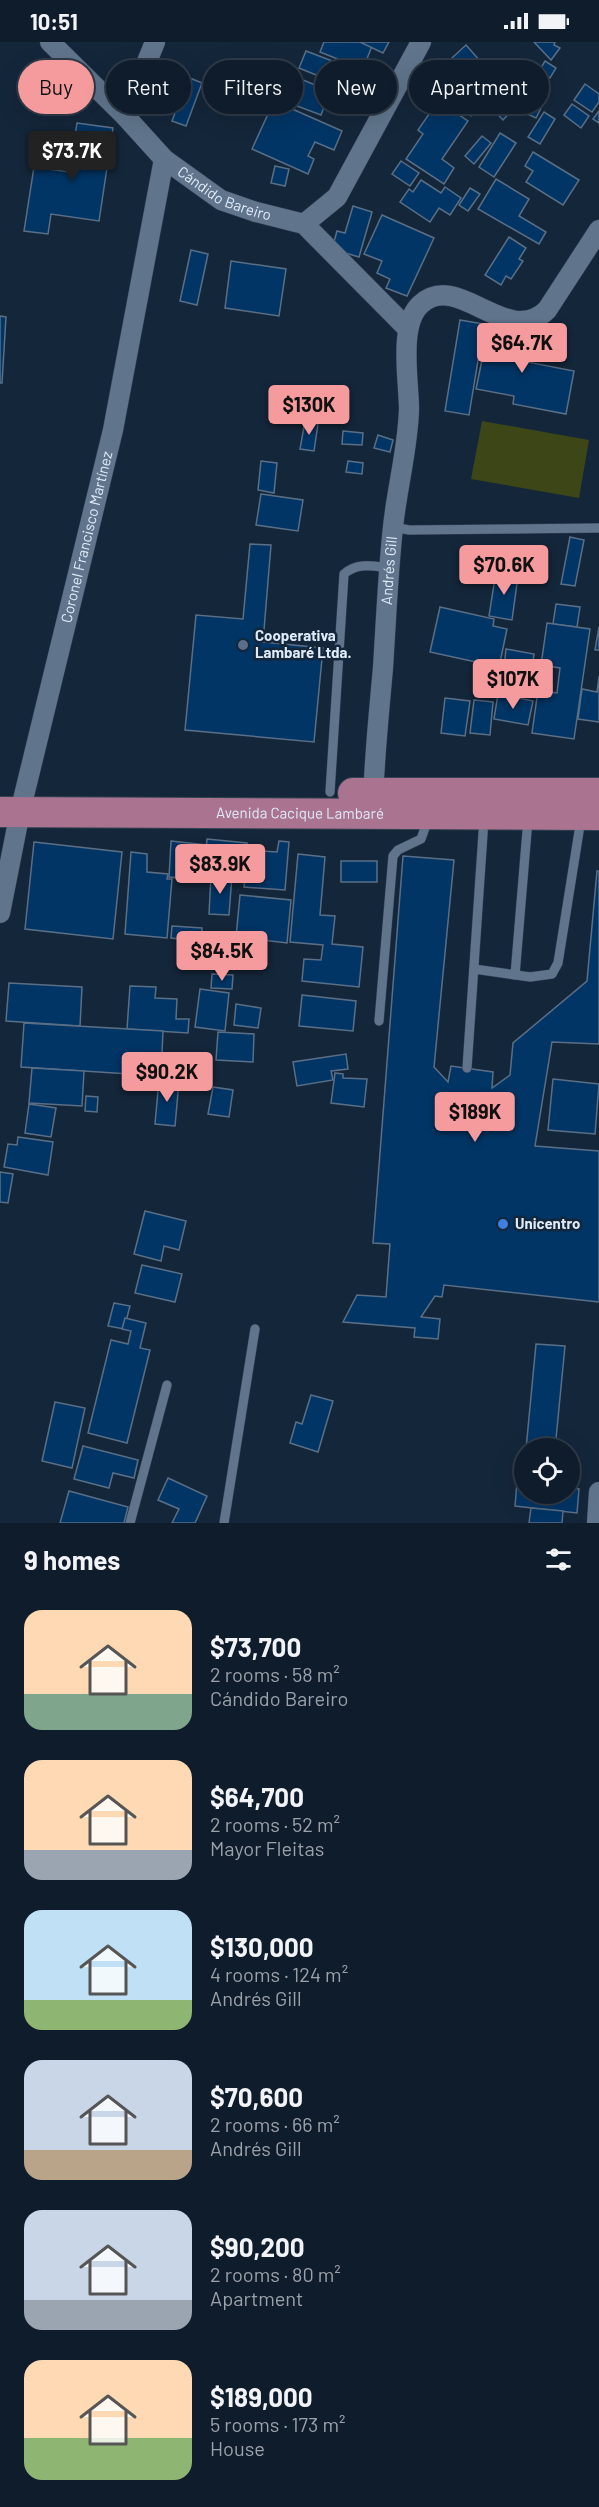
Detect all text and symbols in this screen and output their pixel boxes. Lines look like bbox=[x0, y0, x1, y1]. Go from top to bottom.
text: 10:51 bbox=[30, 8, 78, 34]
chip: Buy bbox=[18, 60, 94, 114]
chip: Rent bbox=[106, 60, 191, 114]
chip: Filters bbox=[203, 60, 303, 114]
chip: New bbox=[315, 60, 397, 114]
chip: Apartment bbox=[409, 60, 549, 114]
pin: $73.7K bbox=[23, 131, 121, 182]
text: $73.7K bbox=[42, 138, 102, 162]
street label: Cándido Bareiro bbox=[174, 162, 273, 223]
pin: $64.7K bbox=[473, 323, 571, 374]
text: $64.7K bbox=[491, 330, 553, 354]
pin: $130K bbox=[267, 385, 351, 436]
text: $130K bbox=[282, 392, 336, 416]
street label: Coronel Francisco Martínez bbox=[56, 449, 116, 624]
street label: Andrés Gill bbox=[377, 535, 400, 605]
pin: $70.6K bbox=[455, 545, 553, 596]
text: $70.6K bbox=[473, 552, 535, 576]
place label: Cooperativa Lambaré Ltda. bbox=[255, 626, 352, 661]
marker: Cooperativa Lambaré Ltda. bbox=[236, 638, 250, 652]
pin: $107K bbox=[471, 659, 555, 710]
text: $107K bbox=[487, 666, 539, 690]
street label: Avenida Cacique Lambaré bbox=[216, 803, 384, 822]
pin: $83.9K bbox=[171, 844, 269, 895]
text: $83.9K bbox=[189, 851, 251, 875]
pin: $84.5K bbox=[173, 931, 271, 982]
text: $84.5K bbox=[190, 938, 254, 962]
pin: $90.2K bbox=[118, 1052, 216, 1103]
text: $90.2K bbox=[136, 1059, 198, 1083]
pin: $189K bbox=[433, 1092, 517, 1143]
text: $189K bbox=[449, 1099, 501, 1123]
place label: Unicentro bbox=[515, 1214, 580, 1232]
marker: Unicentro bbox=[496, 1217, 510, 1231]
map controls bbox=[514, 1438, 580, 1504]
button: locate bbox=[514, 1438, 580, 1504]
icon: filters bbox=[542, 1543, 575, 1576]
text: 9 homes bbox=[24, 1544, 120, 1575]
text: $73,700 bbox=[210, 1631, 301, 1662]
icon: home bbox=[72, 1634, 144, 1706]
text: 2 rooms · 58 m² bbox=[210, 1662, 340, 1686]
text: Cándido Bareiro bbox=[210, 1686, 348, 1710]
text: $64,700 bbox=[210, 1781, 304, 1812]
icon: home bbox=[72, 1784, 144, 1856]
text: 2 rooms · 52 m² bbox=[210, 1812, 340, 1836]
text: Mayor Fleitas bbox=[210, 1836, 324, 1860]
text: $130,000 bbox=[210, 1931, 314, 1962]
icon: home bbox=[72, 1934, 144, 2006]
text: 4 rooms · 124 m² bbox=[210, 1962, 348, 1986]
text: Andrés Gill bbox=[210, 1986, 302, 2010]
text: $70,600 bbox=[210, 2081, 303, 2112]
icon: home bbox=[72, 2084, 144, 2156]
text: 2 rooms · 66 m² bbox=[210, 2112, 340, 2136]
text: Andrés Gill bbox=[210, 2136, 302, 2160]
text: $90,200 bbox=[210, 2231, 305, 2262]
icon: home bbox=[72, 2234, 144, 2306]
text: 2 rooms · 80 m² bbox=[210, 2262, 341, 2286]
text: Apartment bbox=[210, 2286, 303, 2310]
text: $189,000 bbox=[210, 2381, 313, 2412]
icon: home bbox=[72, 2384, 144, 2456]
text: 5 rooms · 173 m² bbox=[210, 2412, 345, 2436]
text: House bbox=[210, 2436, 265, 2460]

